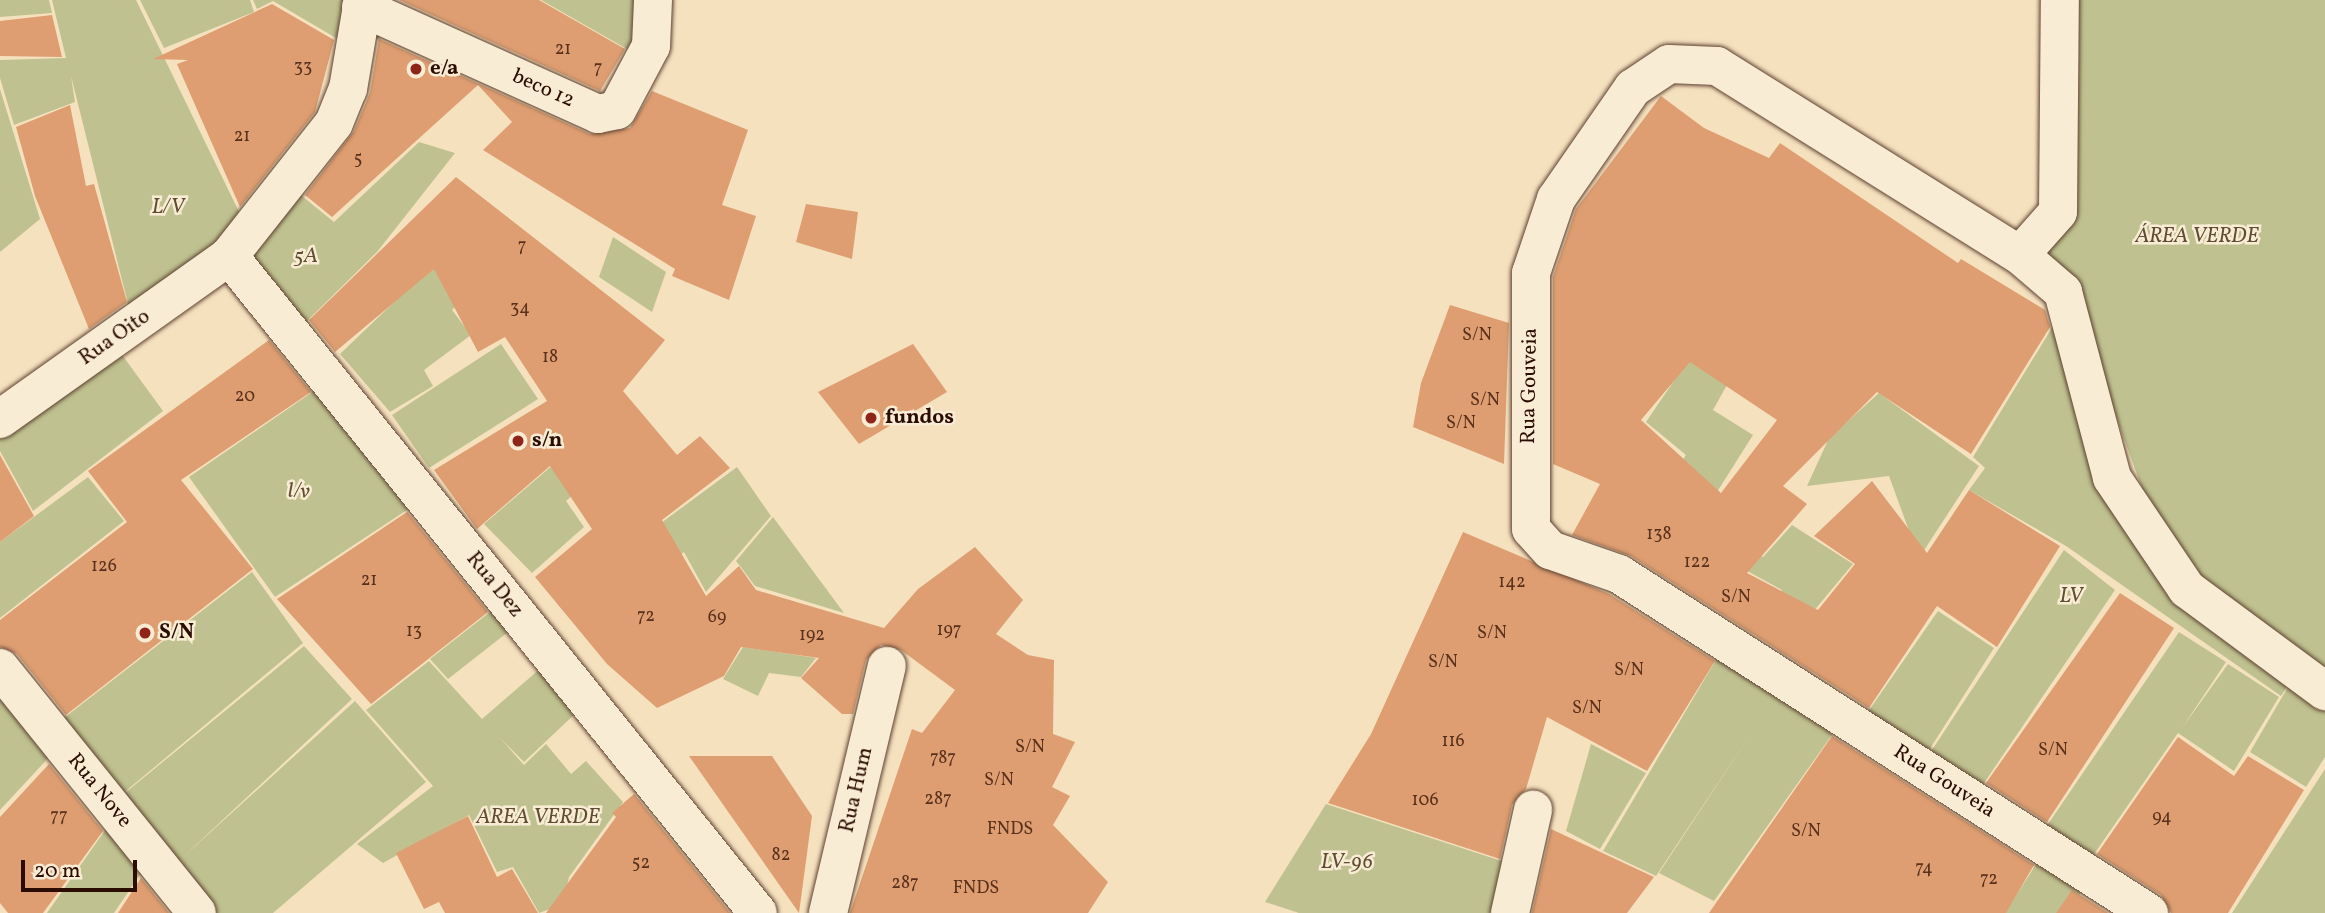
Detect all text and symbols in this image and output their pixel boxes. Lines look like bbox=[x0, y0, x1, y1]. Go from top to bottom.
house number: 21 bbox=[555, 39, 571, 61]
place label: e/a bbox=[430, 56, 458, 82]
house number: 33 bbox=[294, 57, 312, 79]
house number: 7 bbox=[594, 58, 602, 80]
marker: e/a bbox=[408, 61, 424, 77]
street label: beco 12 bbox=[508, 64, 578, 114]
house number: 21 bbox=[234, 126, 250, 148]
house number: 5 bbox=[354, 149, 362, 171]
park label: L/V bbox=[152, 195, 184, 221]
park label: ÁREA VERDE bbox=[2135, 224, 2259, 250]
house number: 7 bbox=[518, 236, 526, 258]
park label: 5A bbox=[294, 244, 318, 270]
house number: 34 bbox=[510, 298, 530, 320]
street label: Rua Oito bbox=[75, 304, 155, 372]
house number: S/N bbox=[1462, 325, 1492, 347]
street label: Rua Gouveia bbox=[1516, 328, 1544, 444]
house number: 18 bbox=[542, 347, 558, 369]
house number: 20 bbox=[235, 386, 255, 408]
house number: S/N bbox=[1470, 390, 1500, 412]
place label: fundos bbox=[885, 405, 954, 431]
marker: fundos bbox=[863, 410, 879, 426]
house number: S/N bbox=[1446, 413, 1476, 435]
place label: s/n bbox=[532, 428, 562, 454]
marker: s/n bbox=[510, 433, 526, 449]
park label: l/v bbox=[288, 479, 310, 505]
house number: 138 bbox=[1646, 524, 1672, 546]
street label: Rua Dez bbox=[460, 547, 528, 623]
house number: 122 bbox=[1684, 552, 1710, 574]
house number: 126 bbox=[91, 556, 117, 578]
house number: 21 bbox=[361, 570, 377, 592]
house number: 142 bbox=[1498, 572, 1526, 594]
park label: LV bbox=[2060, 584, 2082, 610]
house number: S/N bbox=[1721, 587, 1751, 609]
house number: 72 bbox=[637, 606, 655, 628]
house number: 69 bbox=[708, 607, 726, 629]
place label: S/N bbox=[159, 620, 194, 646]
house number: 197 bbox=[936, 620, 962, 642]
house number: 13 bbox=[406, 621, 422, 643]
house number: S/N bbox=[1477, 623, 1507, 645]
marker: S/N bbox=[137, 625, 153, 641]
house number: 192 bbox=[799, 625, 825, 647]
house number: S/N bbox=[1428, 652, 1458, 674]
house number: S/N bbox=[1614, 660, 1644, 682]
house number: S/N bbox=[1572, 698, 1602, 720]
house number: 116 bbox=[1441, 731, 1465, 753]
house number: S/N bbox=[1015, 737, 1045, 759]
street label: Rua Gouveia bbox=[1888, 740, 2000, 824]
house number: S/N bbox=[2038, 740, 2068, 762]
street label: Rua Hum bbox=[835, 745, 879, 835]
house number: 787 bbox=[930, 748, 956, 770]
street label: Rua Nove bbox=[61, 749, 137, 833]
house number: S/N bbox=[984, 770, 1014, 792]
house number: 287 bbox=[924, 789, 952, 811]
house number: 106 bbox=[1411, 790, 1439, 812]
park label: AREA VERDE bbox=[476, 805, 600, 831]
house number: 77 bbox=[50, 806, 68, 828]
house number: 94 bbox=[2152, 807, 2172, 829]
house number: FNDS bbox=[987, 819, 1033, 841]
house number: S/N bbox=[1791, 821, 1821, 843]
house number: 82 bbox=[772, 845, 790, 867]
scale bar bbox=[24, 846, 140, 890]
park label: LV-96 bbox=[1321, 850, 1373, 876]
house number: 52 bbox=[632, 853, 650, 875]
text: 20 m bbox=[34, 857, 80, 886]
house number: 74 bbox=[1915, 858, 1933, 880]
house number: 72 bbox=[1980, 869, 1998, 891]
house number: 287 bbox=[891, 873, 919, 895]
house number: FNDS bbox=[953, 878, 999, 900]

